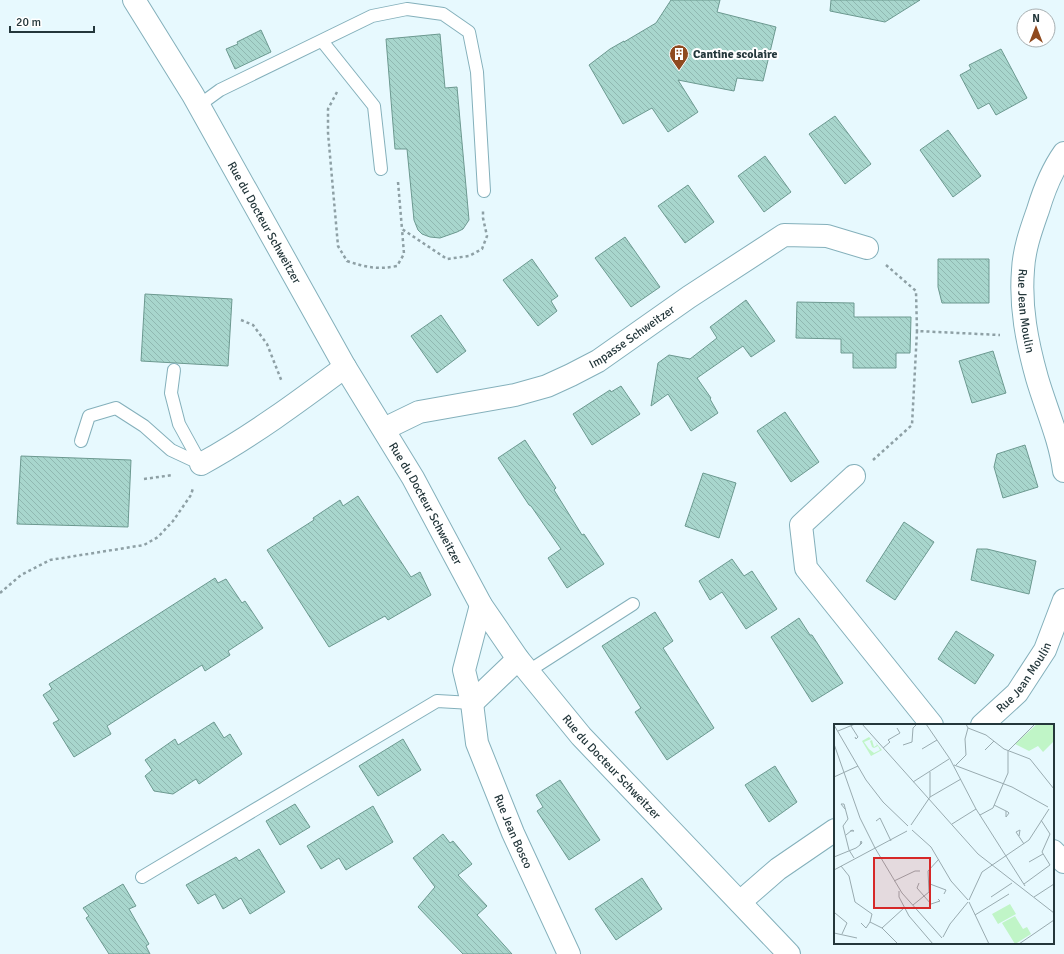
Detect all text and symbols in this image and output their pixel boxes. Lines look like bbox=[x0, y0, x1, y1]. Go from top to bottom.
scale bar bbox=[10, 8, 94, 34]
north arrow bbox=[1016, 8, 1056, 48]
text: N bbox=[1032, 12, 1040, 25]
text: 20 m bbox=[16, 15, 41, 30]
building icon: Cantine scolaire bbox=[668, 43, 690, 71]
place label: Cantine scolaire bbox=[693, 47, 778, 62]
street label: Rue du Docteur Schweitzer bbox=[224, 159, 305, 287]
street label: Rue Jean Moulin bbox=[1015, 268, 1038, 354]
street label: Impasse Schweitzer bbox=[586, 302, 678, 372]
street label: Rue du Docteur Schweitzer bbox=[385, 440, 466, 568]
street label: Rue Jean Moulin bbox=[993, 640, 1055, 716]
street label: Rue du Docteur Schweitzer bbox=[559, 712, 664, 823]
inset map bbox=[834, 724, 1054, 944]
street label: Rue Jean Bosco bbox=[491, 792, 536, 871]

